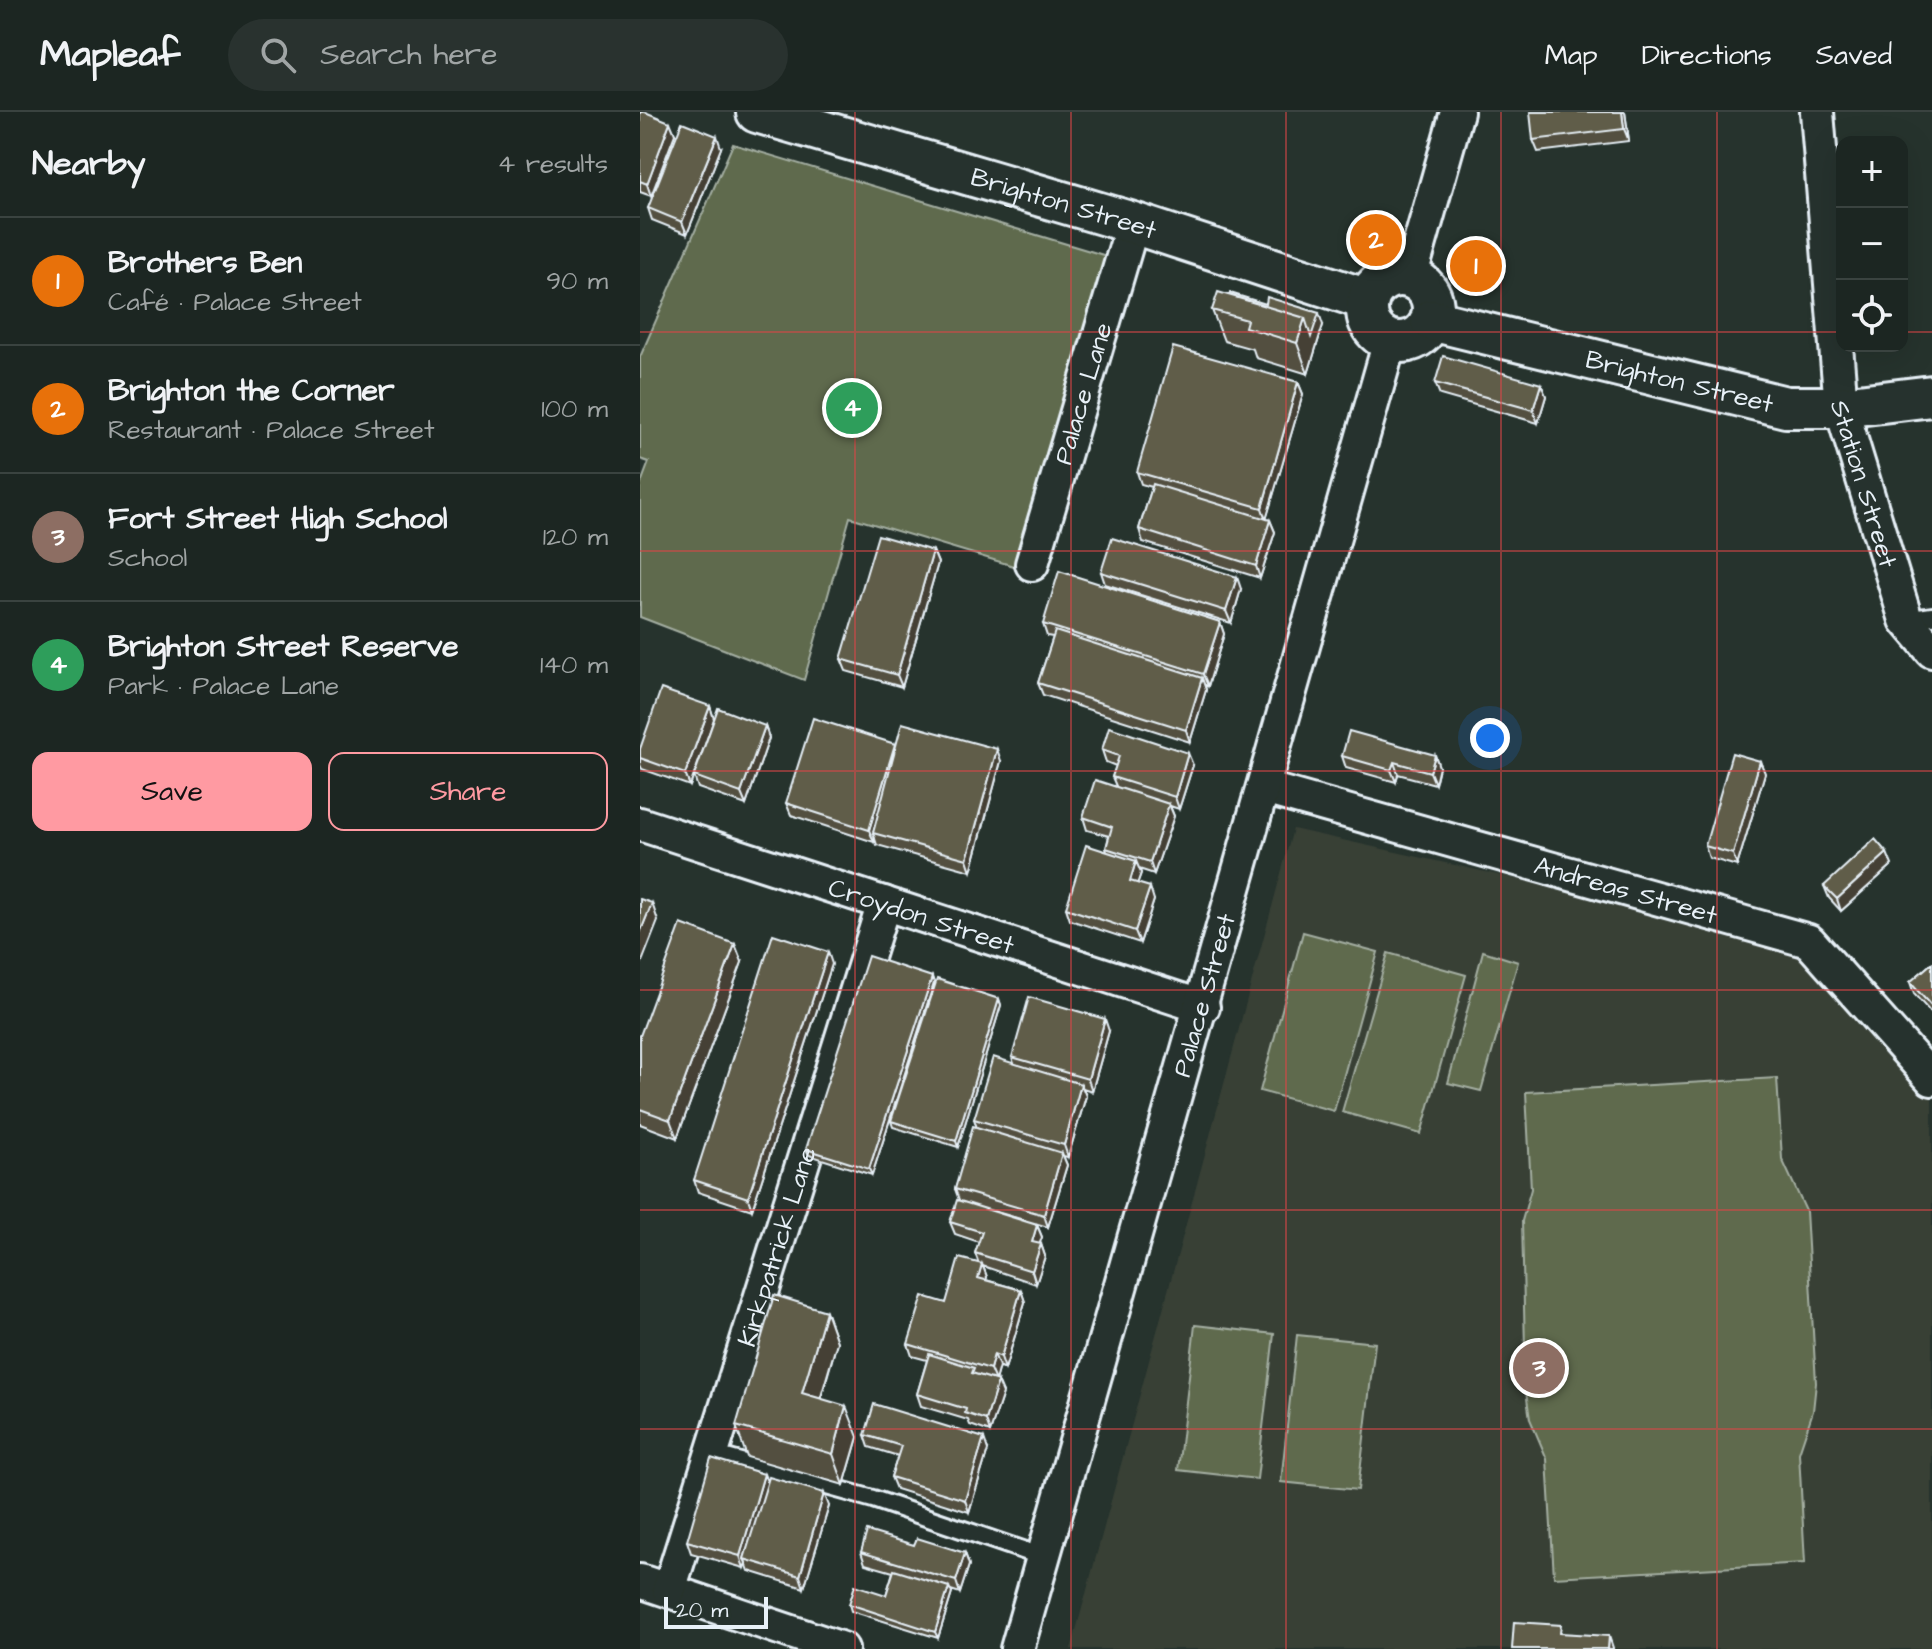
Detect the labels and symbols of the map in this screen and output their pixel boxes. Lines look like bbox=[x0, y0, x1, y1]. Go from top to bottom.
street label: Brighton Street bbox=[967, 159, 1161, 249]
pin: 2 bbox=[1350, 210, 1402, 270]
pin: 1 bbox=[1450, 236, 1502, 296]
street label: Palace Lane bbox=[1045, 318, 1122, 469]
street label: Brighton Street bbox=[1582, 342, 1777, 422]
pin: 4 bbox=[826, 378, 878, 438]
street label: Station Street bbox=[1821, 396, 1906, 572]
your location bbox=[1470, 718, 1510, 758]
street label: Andreas Street bbox=[1530, 848, 1722, 934]
street label: Croydon Street bbox=[824, 869, 1019, 964]
street label: Palace Street bbox=[1164, 909, 1245, 1081]
street label: Kirkpatrick Lane bbox=[729, 1142, 826, 1351]
pin: 3 bbox=[1513, 1338, 1565, 1398]
scale bar bbox=[664, 1593, 768, 1629]

